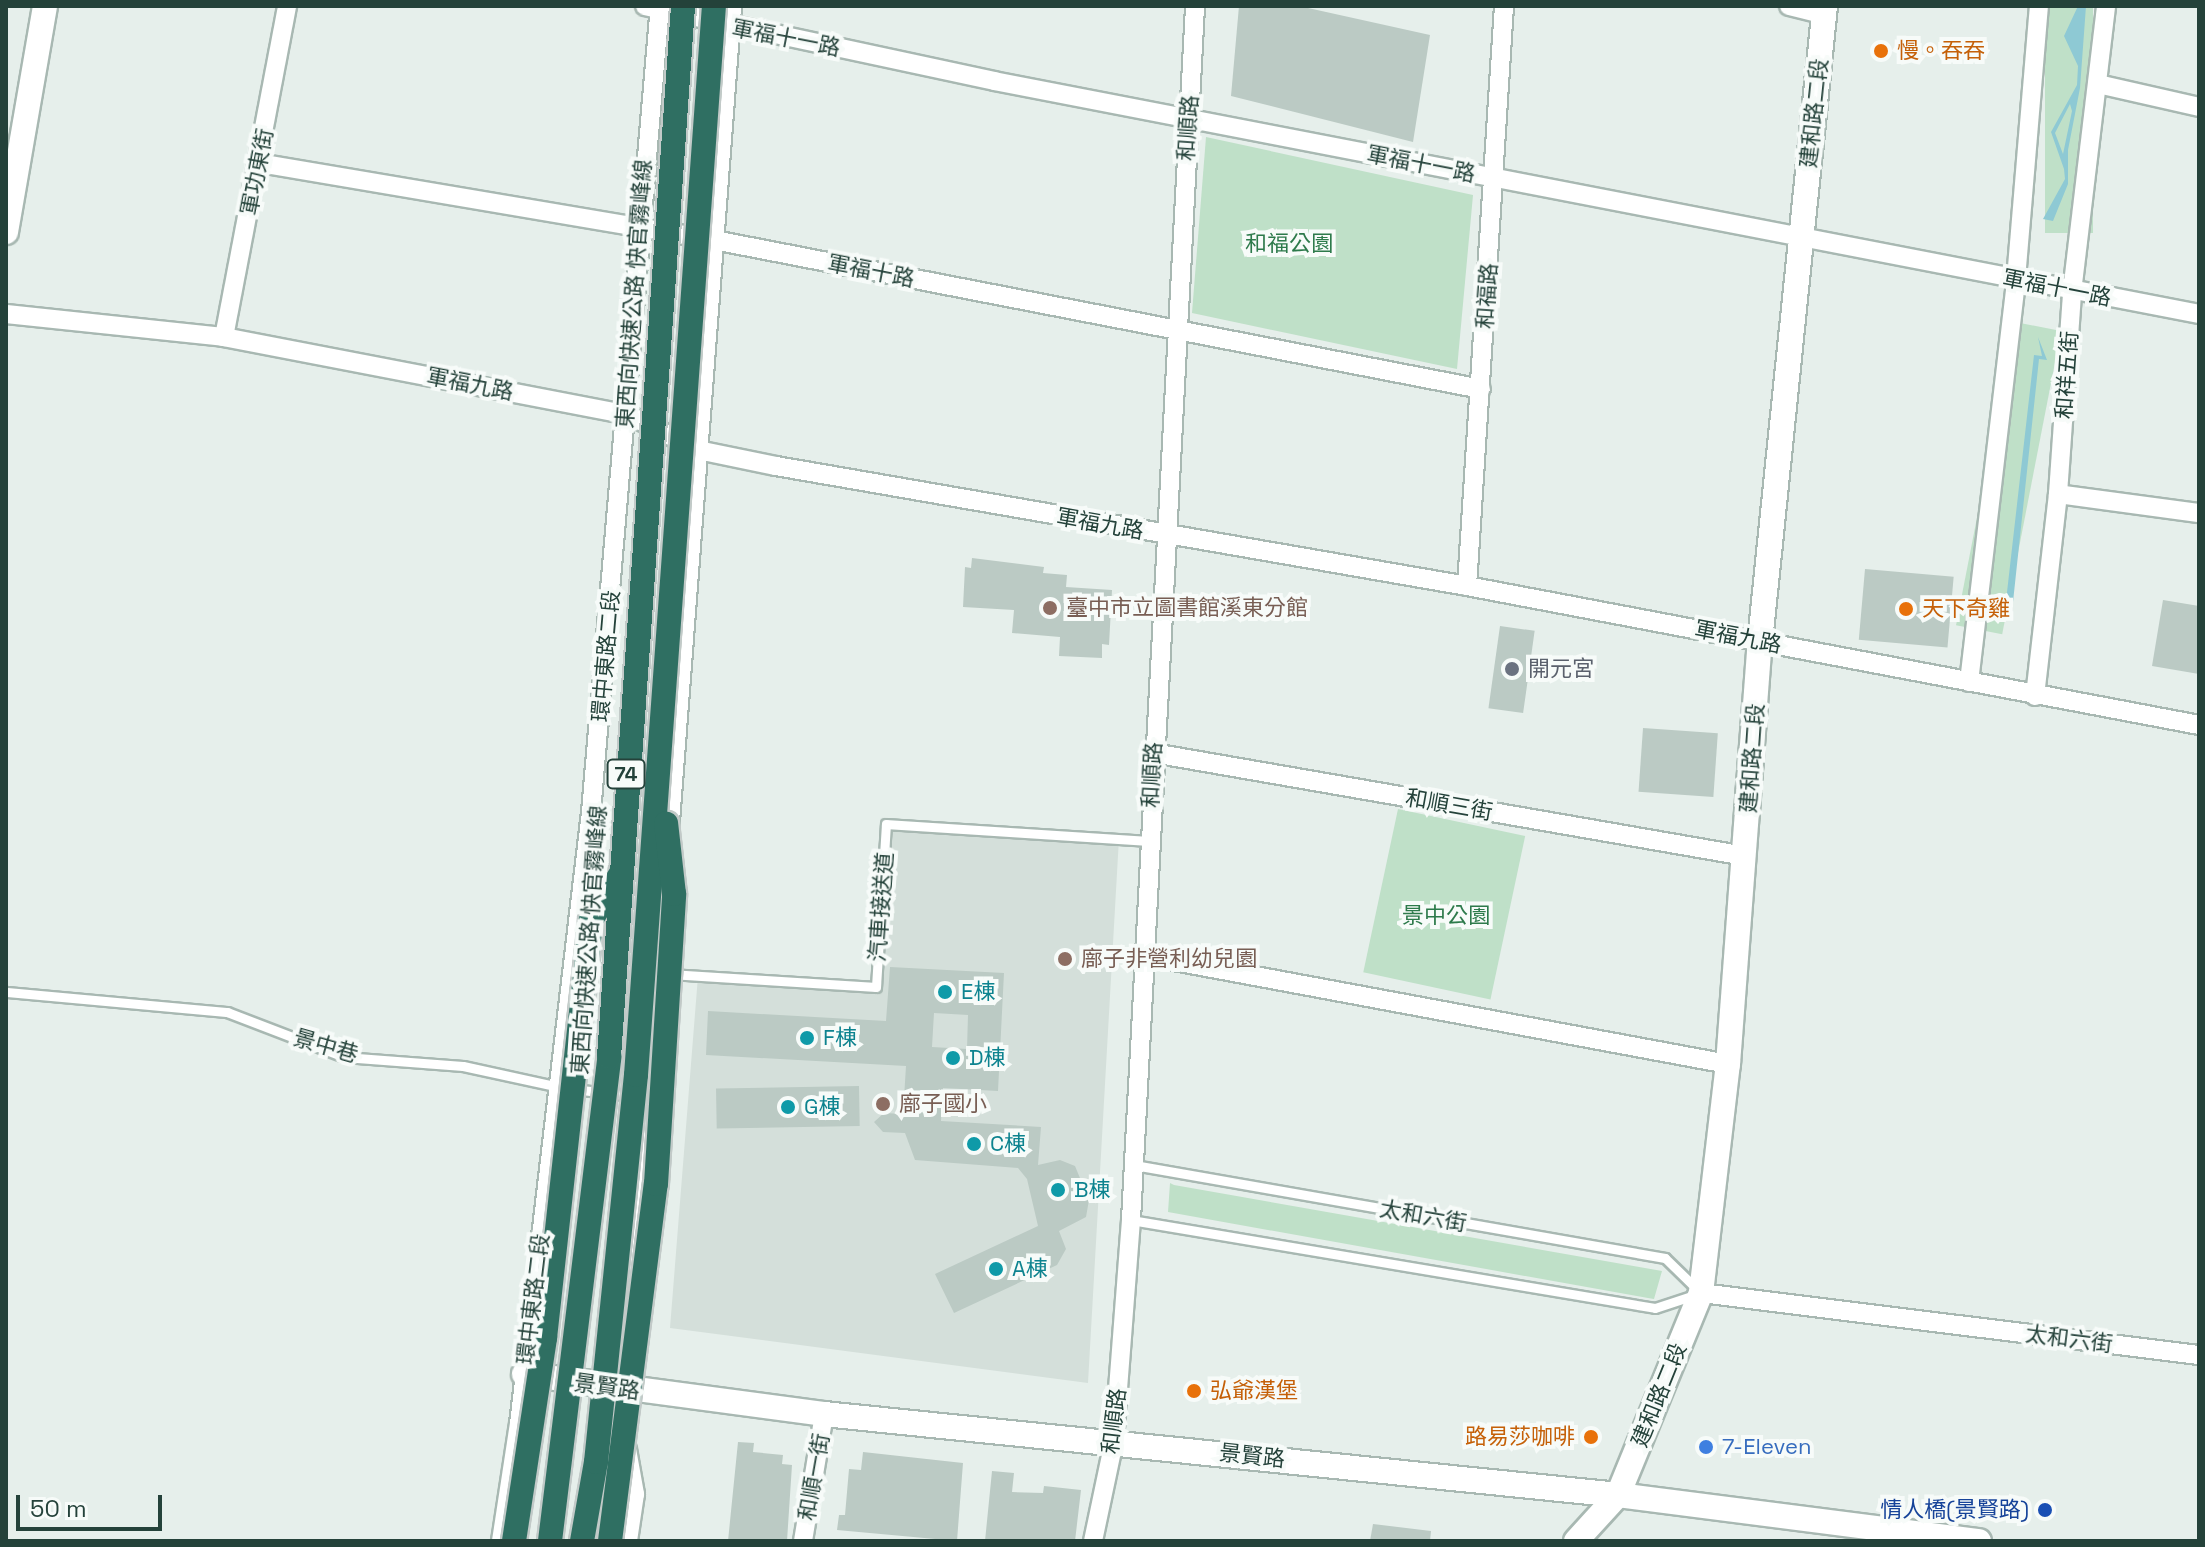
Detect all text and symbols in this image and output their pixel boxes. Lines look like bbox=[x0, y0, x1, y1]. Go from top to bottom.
street label: 軍福十一路 bbox=[729, 15, 843, 61]
place label: 慢。吞吞 bbox=[1897, 38, 1985, 64]
marker: 慢。吞吞 bbox=[1872, 42, 1890, 60]
street label: 建和路二段 bbox=[1795, 57, 1833, 169]
street label: 和順路 bbox=[1173, 94, 1203, 162]
street label: 軍功東街 bbox=[236, 126, 278, 218]
street label: 軍福十一路 bbox=[1364, 141, 1478, 187]
street label: 東西向快速公路 快官霧峰線 bbox=[611, 159, 657, 429]
park label: 和福公園 bbox=[1245, 231, 1333, 257]
street label: 軍福十路 bbox=[825, 250, 917, 292]
street label: 和福路 bbox=[1472, 262, 1502, 330]
street label: 軍福十一路 bbox=[2000, 265, 2114, 311]
street label: 和祥五街 bbox=[2051, 330, 2083, 420]
street label: 軍福九路 bbox=[424, 363, 516, 405]
street label: 軍福九路 bbox=[1054, 503, 1146, 545]
street label: 環中東路二段 bbox=[587, 589, 625, 723]
place label: 臺中市立圖書館溪東分館 bbox=[1066, 595, 1308, 621]
place label: 天下奇雞 bbox=[1922, 596, 2010, 622]
marker: 臺中市立圖書館溪東分館 bbox=[1041, 599, 1059, 617]
marker: 天下奇雞 bbox=[1897, 600, 1915, 618]
street label: 軍福九路 bbox=[1692, 616, 1784, 658]
place label: 開元宮 bbox=[1528, 656, 1594, 682]
marker: 開元宮 bbox=[1503, 660, 1521, 678]
street label: 建和路二段 bbox=[1735, 702, 1769, 814]
street label: 和順路 bbox=[1137, 741, 1167, 809]
road number: 74 bbox=[606, 758, 646, 790]
street label: 和順三街 bbox=[1403, 784, 1495, 826]
street label: 東西向快速公路 快官霧峰線 bbox=[566, 805, 612, 1075]
street label: 汽車接送道 bbox=[864, 851, 898, 963]
park label: 景中公園 bbox=[1402, 903, 1490, 929]
place label: 廍子非營利幼兒園 bbox=[1081, 946, 1257, 972]
marker: 廍子非營利幼兒園 bbox=[1056, 950, 1074, 968]
place label: E棟 bbox=[961, 979, 995, 1005]
marker: E棟 bbox=[936, 983, 954, 1001]
street label: 景中巷 bbox=[291, 1024, 361, 1068]
place label: F棟 bbox=[823, 1025, 857, 1051]
marker: F棟 bbox=[798, 1029, 816, 1047]
place label: D棟 bbox=[969, 1045, 1006, 1071]
marker: D棟 bbox=[944, 1049, 962, 1067]
place label: 廍子國小 bbox=[899, 1091, 987, 1117]
place label: G棟 bbox=[804, 1094, 841, 1120]
marker: 廍子國小 bbox=[874, 1095, 892, 1113]
marker: G棟 bbox=[779, 1098, 797, 1116]
place label: C棟 bbox=[990, 1131, 1026, 1157]
marker: C棟 bbox=[965, 1135, 983, 1153]
place label: B棟 bbox=[1074, 1177, 1111, 1203]
marker: B棟 bbox=[1049, 1181, 1067, 1199]
street label: 太和六街 bbox=[1377, 1195, 1469, 1237]
street label: 環中東路二段 bbox=[512, 1232, 554, 1366]
place label: A棟 bbox=[1012, 1256, 1048, 1282]
marker: A棟 bbox=[987, 1260, 1005, 1278]
street label: 太和六街 bbox=[2024, 1321, 2114, 1357]
street label: 建和路二段 bbox=[1626, 1339, 1692, 1451]
street label: 景賢路 bbox=[572, 1369, 642, 1405]
place label: 弘爺漢堡 bbox=[1210, 1378, 1298, 1404]
marker: 弘爺漢堡 bbox=[1185, 1382, 1203, 1400]
street label: 和順路 bbox=[1097, 1387, 1131, 1455]
place label: 路易莎咖啡 bbox=[1465, 1424, 1575, 1450]
marker: 路易莎咖啡 bbox=[1582, 1428, 1600, 1446]
street label: 和順一街 bbox=[793, 1431, 835, 1523]
place label: 7-Eleven bbox=[1722, 1434, 1811, 1460]
marker: 7-Eleven bbox=[1697, 1438, 1715, 1456]
street label: 景賢路 bbox=[1218, 1439, 1286, 1473]
scale bar bbox=[20, 1479, 166, 1529]
text: 50 m bbox=[30, 1493, 87, 1524]
place label: 情人橋(景賢路) bbox=[1880, 1497, 2029, 1523]
marker: 情人橋(景賢路) bbox=[2036, 1501, 2054, 1519]

